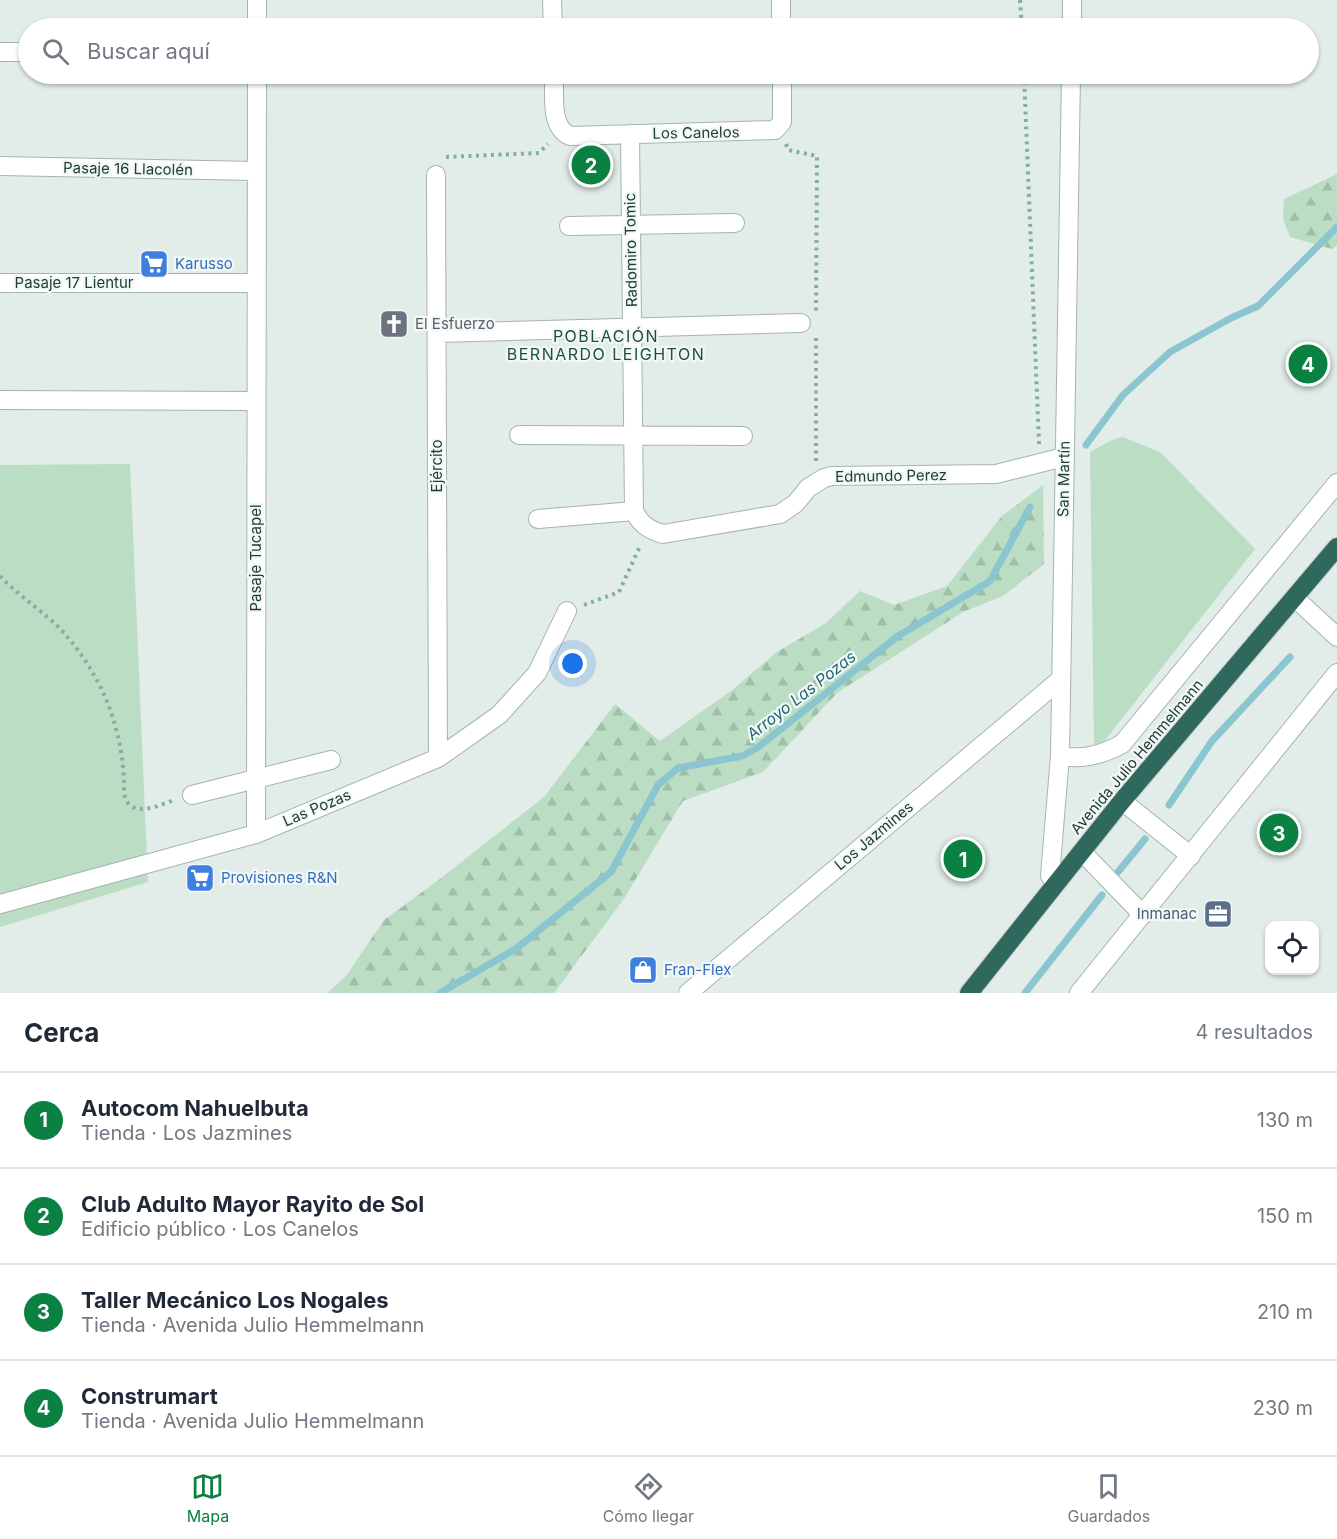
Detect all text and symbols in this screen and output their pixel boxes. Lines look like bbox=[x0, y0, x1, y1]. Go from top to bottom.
search box bbox=[18, 18, 1319, 84]
icon: search bbox=[39, 35, 72, 68]
text: Buscar aquí bbox=[87, 38, 210, 64]
street label: Los Canelos bbox=[652, 122, 740, 143]
pin: 2 bbox=[572, 142, 610, 188]
street label: Pasaje 16 Llacolén bbox=[63, 158, 193, 179]
street label: Radomiro Tomic bbox=[620, 193, 641, 307]
supermarket icon: Karusso bbox=[138, 248, 170, 280]
place label: Karusso bbox=[175, 254, 233, 273]
street label: Pasaje 17 Lientur bbox=[15, 273, 134, 292]
church icon: El Esfuerzo bbox=[378, 308, 410, 340]
place label: El Esfuerzo bbox=[415, 314, 495, 333]
district label: POBLACIÓN BERNARDO LEIGHTON bbox=[507, 326, 705, 364]
pin: 4 bbox=[1288, 342, 1328, 386]
street label: Ejército bbox=[427, 440, 446, 492]
street label: San Martín bbox=[1053, 441, 1074, 517]
street label: Edmundo Perez bbox=[835, 465, 947, 486]
street label: Pasaje Tucapel bbox=[246, 504, 265, 612]
water label: Arroyo Las Pozas bbox=[742, 646, 860, 745]
your location bbox=[558, 649, 587, 678]
street label: Avenida Julio Hemmelmann bbox=[1066, 675, 1207, 838]
street label: Las Pozas bbox=[280, 785, 354, 830]
street label: Los Jazmines bbox=[830, 797, 917, 874]
pin: 3 bbox=[1260, 810, 1298, 856]
pin: 1 bbox=[944, 836, 982, 882]
supermarket icon: Provisiones R&N bbox=[184, 862, 216, 894]
place label: Provisiones R&N bbox=[221, 868, 338, 887]
office icon: Inmanac bbox=[1202, 898, 1234, 930]
place label: Inmanac bbox=[1137, 904, 1197, 923]
map controls bbox=[1265, 921, 1319, 975]
button: locate bbox=[1265, 921, 1319, 975]
shop icon: Fran-Flex bbox=[627, 954, 659, 986]
place label: Fran-Flex bbox=[664, 960, 731, 979]
text: Cerca bbox=[24, 1017, 99, 1048]
text: 4 resultados bbox=[1195, 1020, 1313, 1044]
text: Autocom Nahuelbuta bbox=[81, 1095, 309, 1121]
text: 1 bbox=[39, 1108, 48, 1132]
text: 130 m bbox=[1257, 1108, 1313, 1132]
text: Tienda · Los Jazmines bbox=[81, 1121, 292, 1145]
text: Club Adulto Mayor Rayito de Sol bbox=[81, 1191, 424, 1217]
text: 2 bbox=[37, 1204, 50, 1228]
text: 150 m bbox=[1257, 1204, 1313, 1228]
text: Edificio público · Los Canelos bbox=[81, 1217, 359, 1241]
text: Taller Mecánico Los Nogales bbox=[81, 1287, 389, 1313]
text: 3 bbox=[37, 1300, 50, 1324]
text: 210 m bbox=[1257, 1300, 1313, 1324]
text: Tienda · Avenida Julio Hemmelmann bbox=[81, 1313, 424, 1337]
text: Construmart bbox=[81, 1383, 218, 1409]
text: 4 bbox=[37, 1396, 50, 1420]
text: 230 m bbox=[1253, 1396, 1313, 1420]
text: Tienda · Avenida Julio Hemmelmann bbox=[81, 1409, 424, 1433]
tab: Mapa bbox=[187, 1470, 229, 1526]
tab: Cómo llegar bbox=[603, 1470, 694, 1526]
tab: Guardados bbox=[1067, 1470, 1150, 1526]

